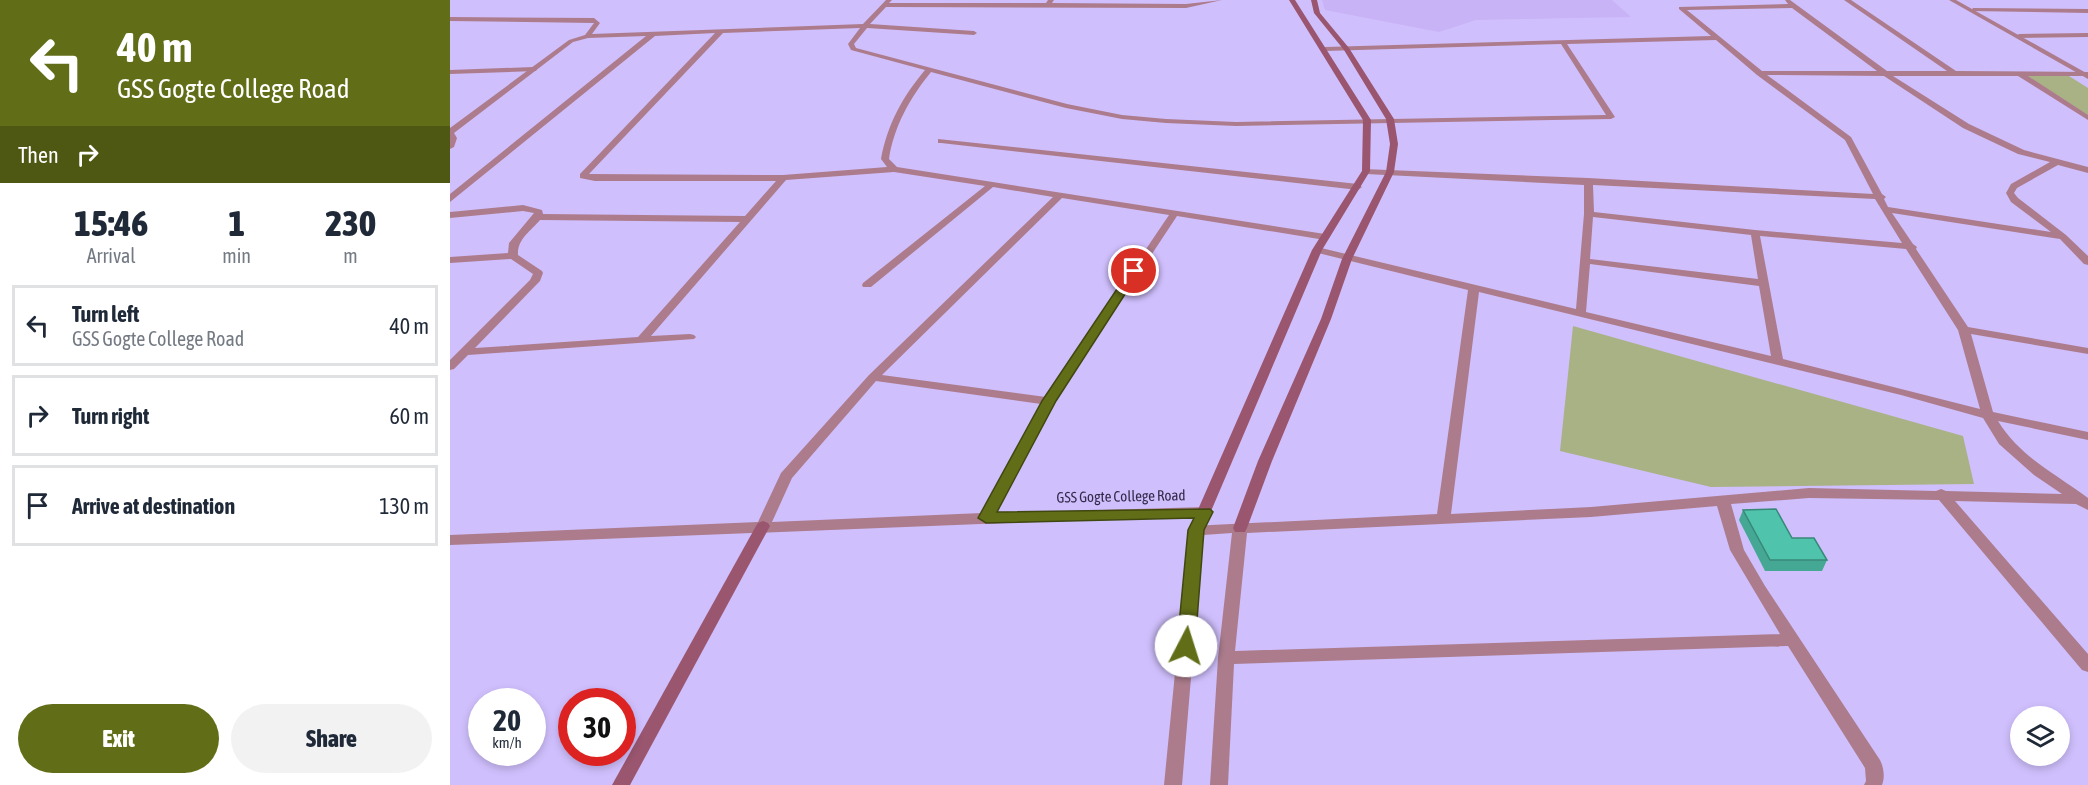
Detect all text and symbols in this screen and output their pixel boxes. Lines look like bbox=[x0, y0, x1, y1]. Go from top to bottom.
text: 40 m bbox=[117, 23, 192, 71]
icon: left bbox=[18, 24, 96, 102]
text: GSS Gogte College Road bbox=[117, 73, 349, 104]
icon: right bbox=[71, 138, 104, 171]
text: Then bbox=[18, 142, 59, 168]
text: 15:46 bbox=[74, 202, 148, 244]
text: 1 bbox=[228, 202, 245, 244]
text: 230 bbox=[325, 202, 376, 244]
text: Arrival bbox=[87, 244, 136, 267]
text: min bbox=[222, 244, 251, 267]
text: m bbox=[343, 244, 358, 267]
pin bbox=[1108, 245, 1159, 296]
icon: arrive bbox=[1117, 254, 1150, 287]
text: Turn left bbox=[72, 301, 139, 327]
icon: left bbox=[21, 309, 54, 342]
text: 40 m bbox=[389, 313, 429, 339]
text: GSS Gogte College Road bbox=[72, 327, 244, 350]
icon: right bbox=[21, 399, 54, 432]
text: Turn right bbox=[72, 403, 149, 429]
text: 60 m bbox=[389, 403, 429, 429]
street label: GSS Gogte College Road bbox=[1056, 486, 1186, 506]
icon: arrive bbox=[21, 489, 54, 522]
text: Arrive at destination bbox=[72, 493, 235, 519]
text: 130 m bbox=[379, 493, 429, 519]
position arrow bbox=[1154, 614, 1218, 678]
speed limit sign: 30 bbox=[558, 688, 636, 766]
text: 20 bbox=[493, 703, 521, 737]
button: Exit bbox=[18, 704, 219, 773]
button: Share bbox=[231, 704, 432, 773]
map controls bbox=[2010, 706, 2070, 766]
button: layers bbox=[2010, 706, 2070, 766]
text: km/h bbox=[492, 734, 522, 751]

